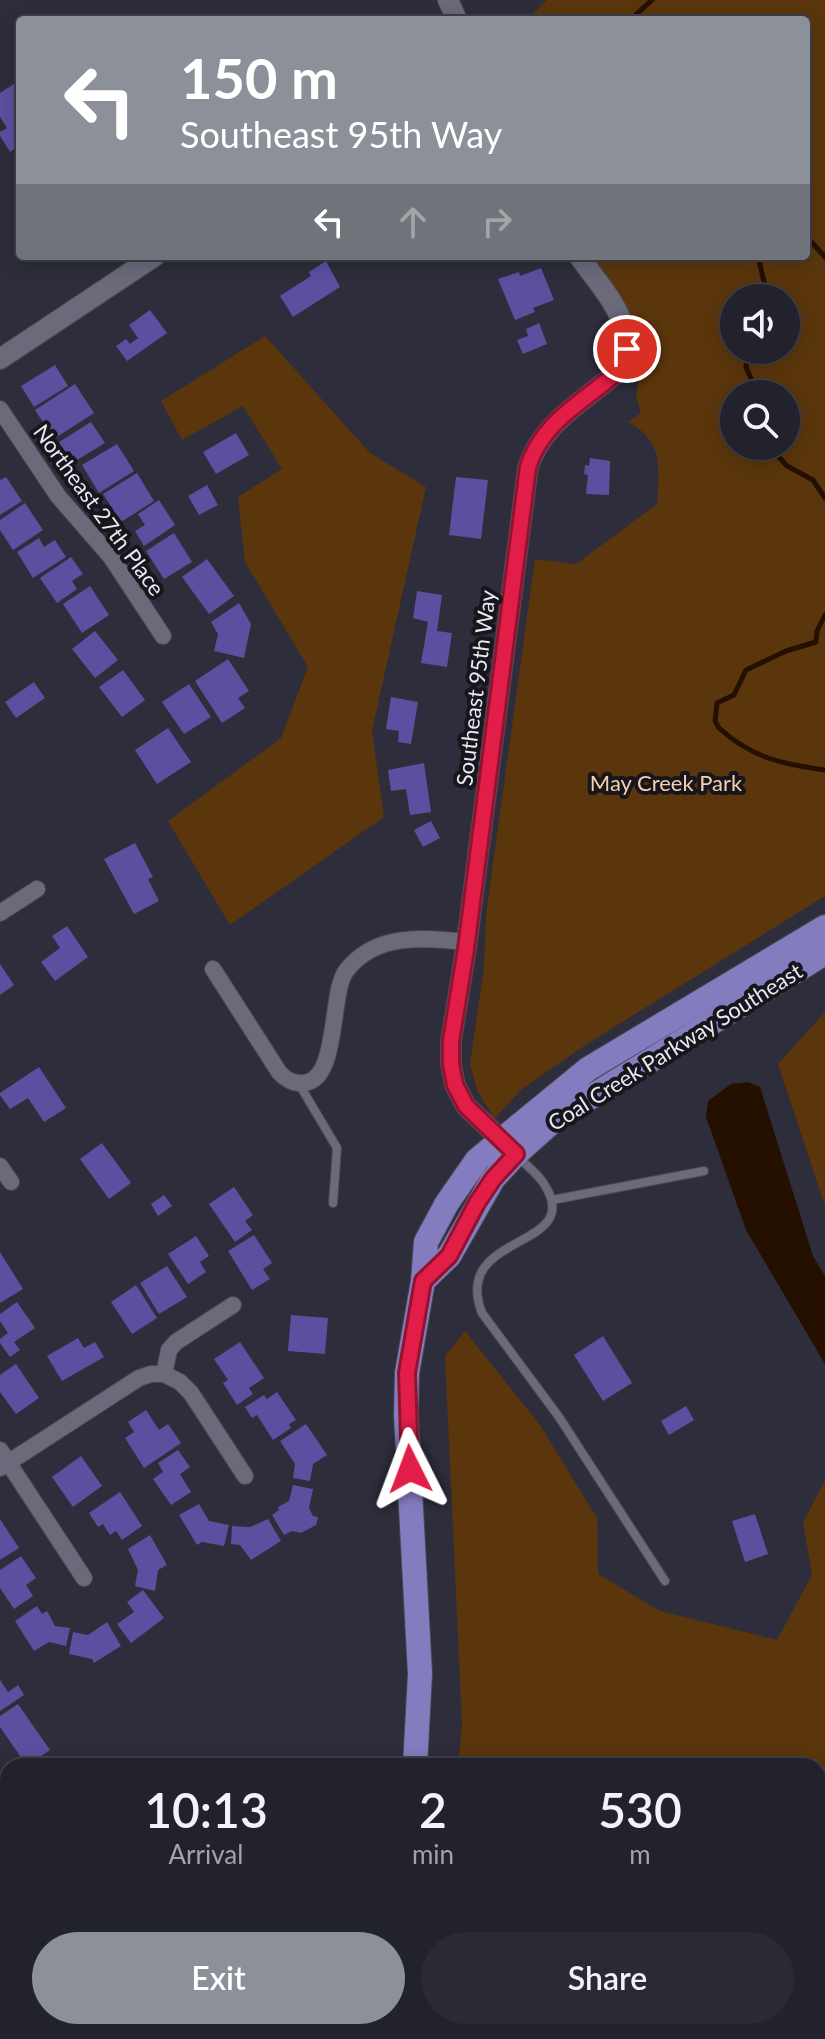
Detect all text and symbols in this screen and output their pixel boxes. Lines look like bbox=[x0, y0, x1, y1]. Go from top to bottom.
text: 150 m bbox=[180, 44, 338, 111]
icon: left bbox=[48, 48, 152, 152]
text: Southeast 95th Way bbox=[180, 112, 502, 156]
icon: left bbox=[307, 200, 351, 244]
icon: ahead bbox=[391, 200, 435, 244]
icon: right bbox=[475, 200, 519, 244]
map controls bbox=[720, 284, 800, 460]
button: sound bbox=[720, 284, 800, 364]
pin bbox=[593, 315, 661, 383]
icon: arrive bbox=[605, 327, 649, 371]
button: search bbox=[720, 380, 800, 460]
street label: Northeast 27th Place bbox=[28, 419, 171, 601]
street label: Southeast 95th Way bbox=[450, 588, 501, 787]
park label: May Creek Park bbox=[590, 769, 743, 796]
street label: Coal Creek Parkway Southeast bbox=[543, 957, 807, 1136]
position arrow bbox=[368, 1427, 452, 1511]
text: 10:13 bbox=[144, 1781, 268, 1838]
text: 2 bbox=[419, 1781, 447, 1838]
text: 530 bbox=[598, 1781, 682, 1838]
text: Arrival bbox=[169, 1838, 243, 1870]
text: min bbox=[412, 1838, 454, 1870]
text: m bbox=[629, 1838, 651, 1870]
button: Exit bbox=[32, 1932, 405, 2024]
button: Share bbox=[421, 1932, 794, 2024]

